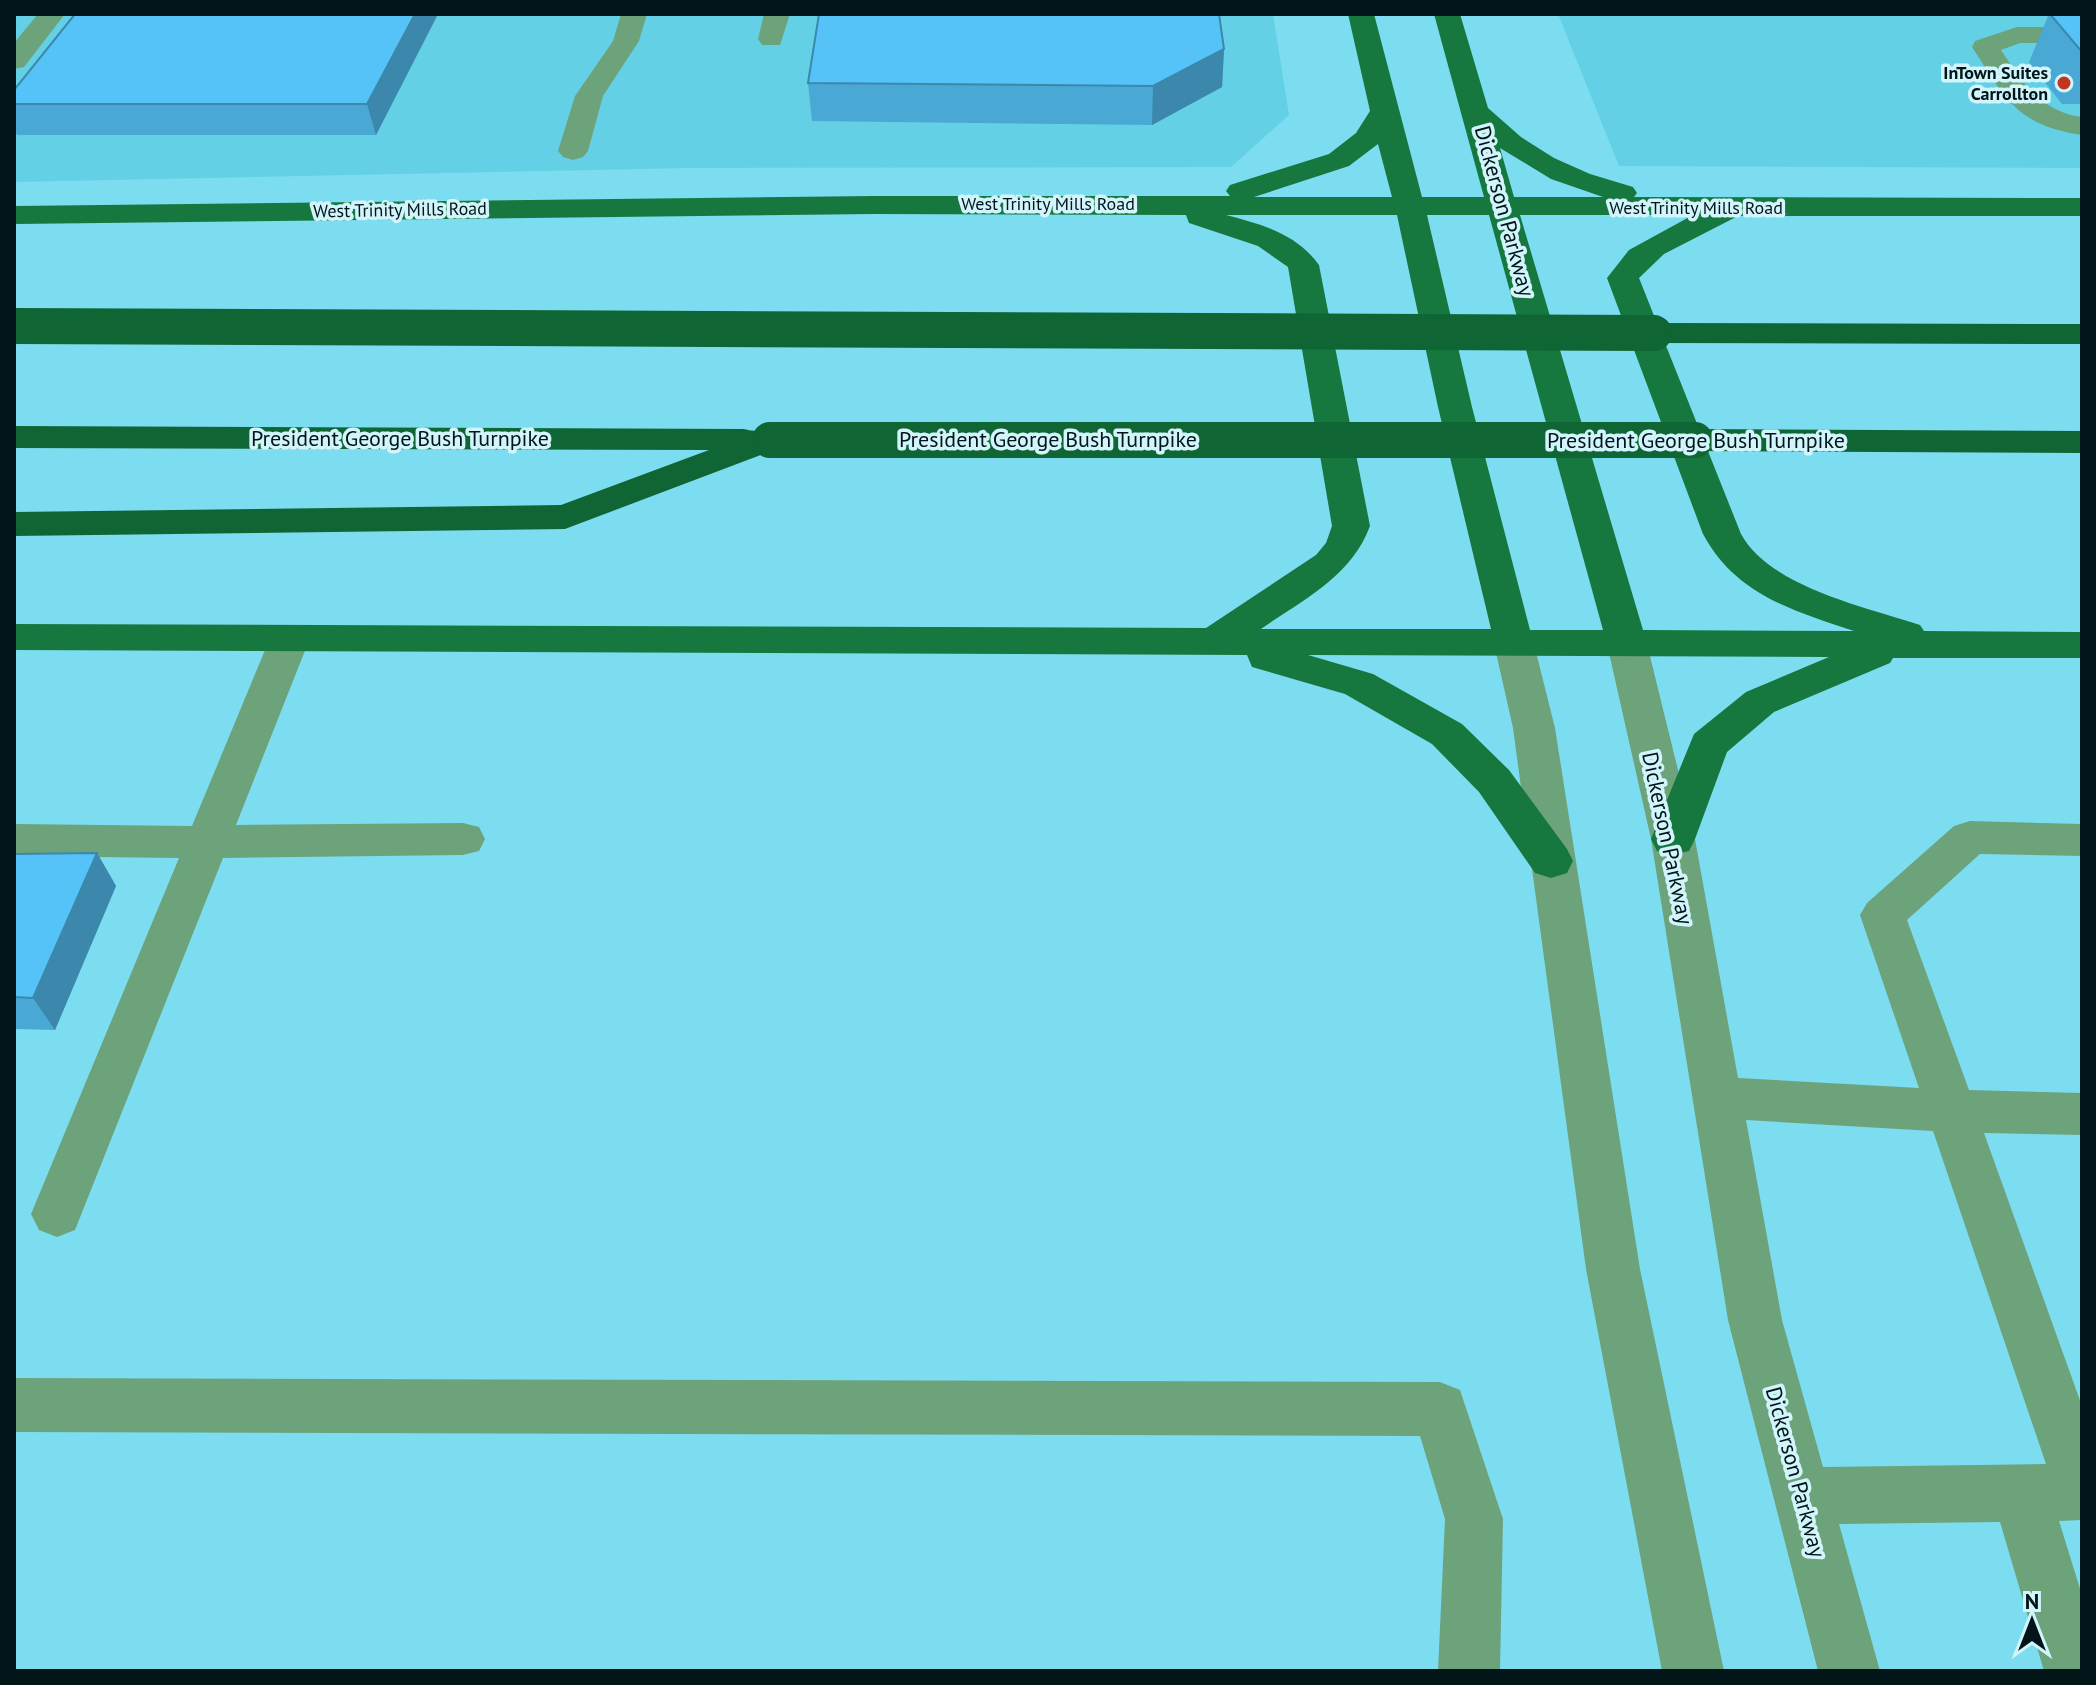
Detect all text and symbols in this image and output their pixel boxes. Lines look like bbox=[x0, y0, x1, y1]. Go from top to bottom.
place label: InTown Suites Carrollton bbox=[1943, 61, 2048, 105]
marker: InTown Suites Carrollton bbox=[2055, 74, 2073, 92]
street label: Dickerson Parkway bbox=[1469, 122, 1541, 300]
street label: West Trinity Mills Road bbox=[961, 192, 1135, 215]
street label: West Trinity Mills Road bbox=[313, 196, 487, 223]
street label: West Trinity Mills Road bbox=[1609, 196, 1783, 219]
street label: President George Bush Turnpike bbox=[251, 424, 549, 452]
street label: President George Bush Turnpike bbox=[899, 425, 1197, 453]
street label: President George Bush Turnpike bbox=[1547, 426, 1845, 454]
street label: Dickerson Parkway bbox=[1636, 749, 1700, 928]
street label: Dickerson Parkway bbox=[1760, 1383, 1832, 1561]
north arrow bbox=[1992, 1581, 2072, 1661]
text: N bbox=[2025, 1587, 2039, 1615]

